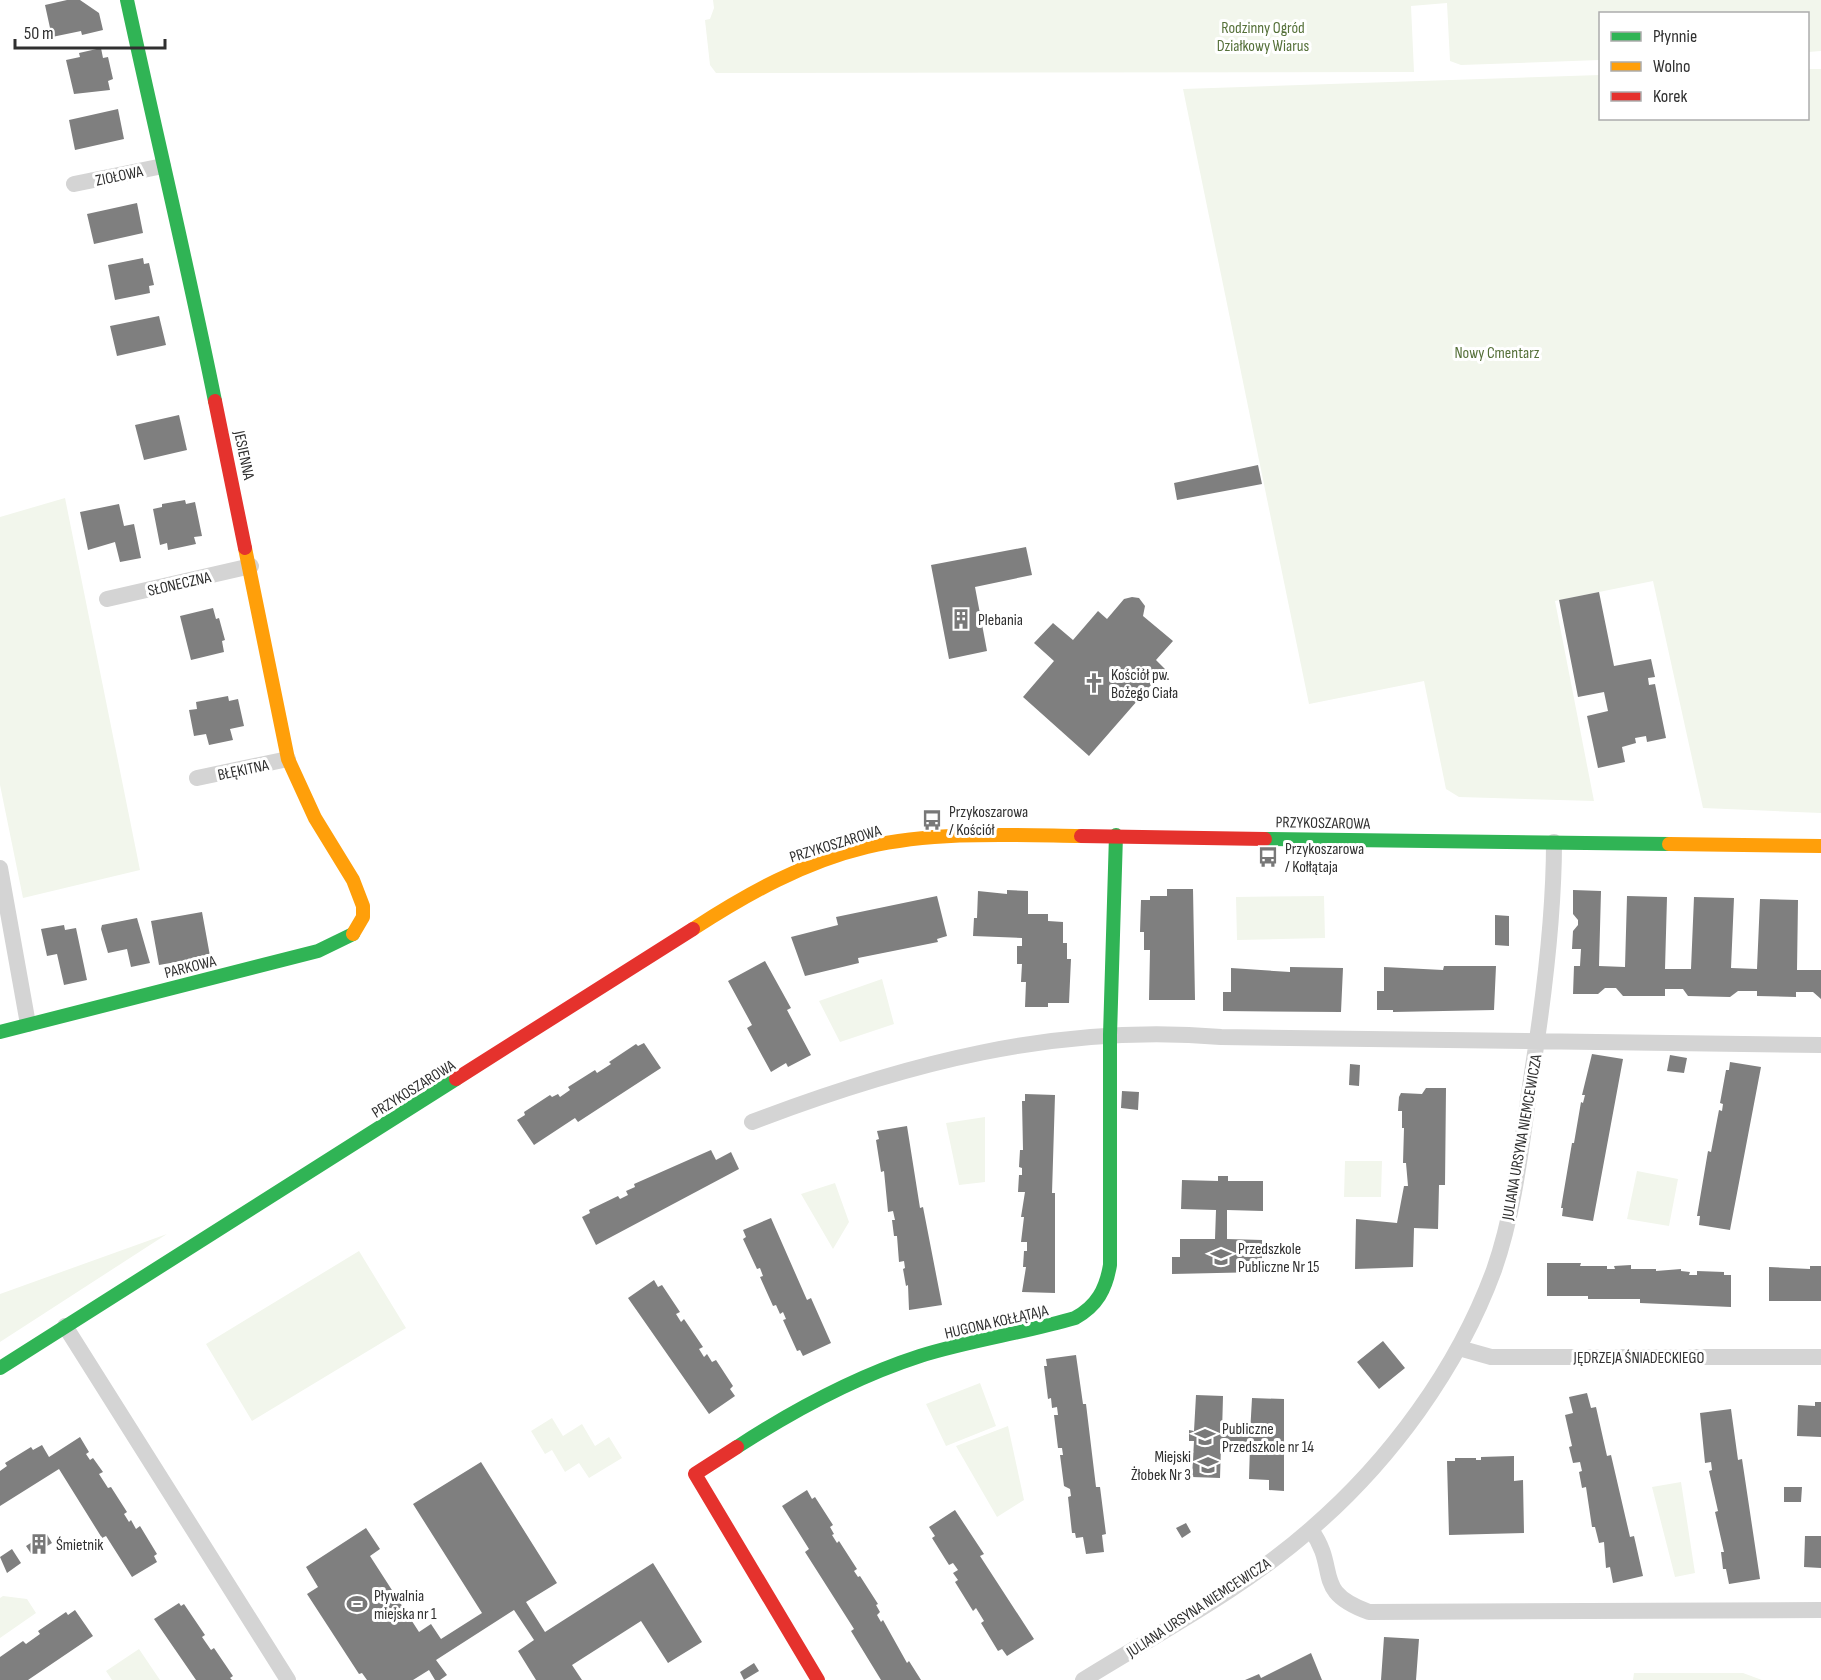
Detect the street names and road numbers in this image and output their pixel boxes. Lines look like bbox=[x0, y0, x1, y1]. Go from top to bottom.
street label: ZIOŁOWA bbox=[94, 162, 145, 191]
street label: JESIENNA bbox=[229, 428, 258, 482]
street label: SŁONECZNA bbox=[146, 568, 213, 601]
street label: BŁĘKITNA bbox=[216, 756, 271, 785]
street label: PRZYKOSZAROWA bbox=[1276, 813, 1371, 834]
street label: PRZYKOSZAROWA bbox=[787, 821, 884, 867]
street label: PARKOWA bbox=[163, 952, 218, 983]
street label: JULIANA URSYNA NIEMCEWICZA bbox=[1498, 1053, 1546, 1223]
street label: PRZYKOSZAROWA bbox=[369, 1056, 459, 1122]
street label: HUGONA KOŁŁĄTAJA bbox=[943, 1301, 1050, 1344]
street label: JĘDRZEJA ŚNIADECKIEGO bbox=[1573, 1349, 1704, 1368]
street label: JULIANA URSYNA NIEMCEWICZA bbox=[1122, 1555, 1274, 1662]

